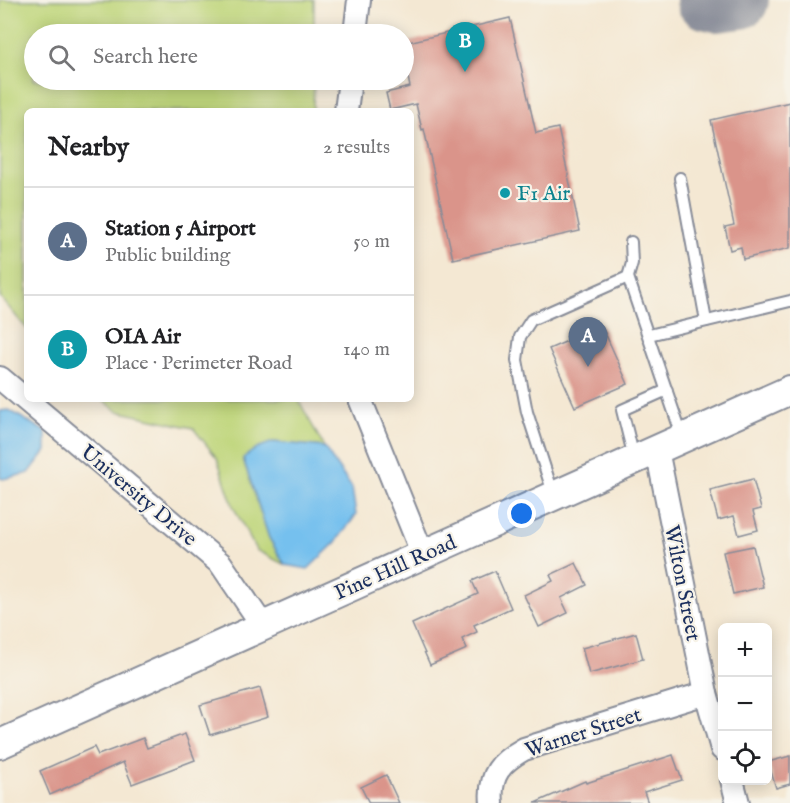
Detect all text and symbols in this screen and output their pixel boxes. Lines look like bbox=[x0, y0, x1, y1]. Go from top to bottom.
pin: B bbox=[446, 22, 484, 72]
search box bbox=[24, 24, 414, 90]
icon: search bbox=[45, 41, 78, 74]
text: Search here bbox=[93, 43, 198, 71]
text: Nearby bbox=[48, 131, 129, 164]
text: 2 results bbox=[323, 135, 390, 160]
place label: F1 Air bbox=[517, 181, 571, 208]
marker: F1 Air bbox=[498, 186, 512, 200]
text: Station 5 Airport bbox=[105, 215, 256, 243]
text: A bbox=[61, 229, 74, 254]
text: 50 m bbox=[353, 229, 390, 254]
text: Public building bbox=[105, 243, 230, 268]
pin: A bbox=[568, 318, 608, 367]
text: OIA Air bbox=[105, 323, 181, 351]
text: B bbox=[61, 337, 74, 362]
text: 140 m bbox=[343, 337, 390, 362]
text: Place · Perimeter Road bbox=[105, 351, 292, 376]
street label: University Drive bbox=[74, 439, 202, 553]
your location bbox=[507, 499, 536, 528]
street label: Wilton Street bbox=[657, 523, 706, 644]
street label: Pine Hill Road bbox=[331, 529, 461, 607]
map controls bbox=[718, 623, 772, 785]
button: + bbox=[718, 623, 772, 677]
button: − bbox=[718, 677, 772, 731]
street label: Warner Street bbox=[522, 702, 645, 765]
button: locate bbox=[718, 731, 772, 785]

